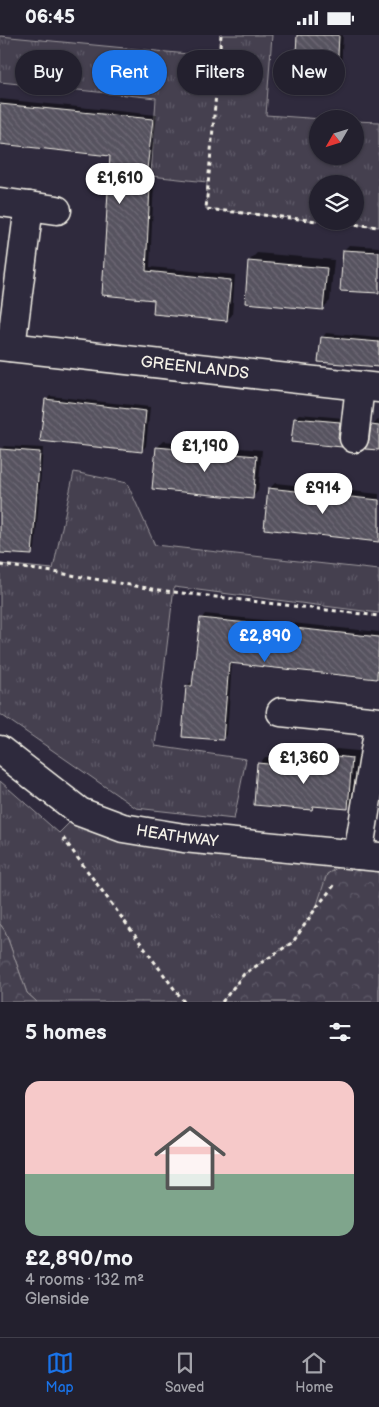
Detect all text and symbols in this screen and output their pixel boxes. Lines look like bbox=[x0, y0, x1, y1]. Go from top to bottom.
text: 06:45 bbox=[25, 6, 75, 29]
chip: Buy bbox=[15, 50, 82, 95]
chip: Rent bbox=[92, 50, 167, 95]
chip: Filters bbox=[177, 50, 263, 95]
chip: New bbox=[273, 50, 345, 95]
north arrow bbox=[309, 110, 364, 165]
map controls bbox=[309, 110, 364, 230]
pin: £1,610 bbox=[79, 163, 161, 205]
text: £1,610 bbox=[97, 169, 143, 188]
button: layers bbox=[309, 175, 364, 230]
street label: GREENLANDS bbox=[140, 352, 250, 383]
pin: £1,190 bbox=[164, 431, 246, 473]
text: £1,190 bbox=[182, 437, 228, 456]
pin: £914 bbox=[293, 473, 353, 515]
text: £914 bbox=[305, 479, 341, 498]
pin: £2,890 bbox=[224, 621, 306, 663]
text: £2,890 bbox=[239, 627, 291, 646]
pin: £1,360 bbox=[263, 743, 345, 785]
text: £1,360 bbox=[279, 749, 329, 768]
street label: HEATHWAY bbox=[135, 821, 220, 851]
icon: filters bbox=[326, 1018, 354, 1046]
text: 5 homes bbox=[25, 1020, 107, 1045]
icon: home bbox=[145, 1113, 235, 1203]
text: £2,890/mo bbox=[25, 1246, 133, 1271]
text: 4 rooms · 132 m² bbox=[25, 1271, 144, 1290]
text: Glenside bbox=[25, 1290, 89, 1309]
tab: Map bbox=[46, 1349, 74, 1396]
tab: Saved bbox=[165, 1349, 204, 1396]
tab: Home bbox=[295, 1349, 333, 1396]

